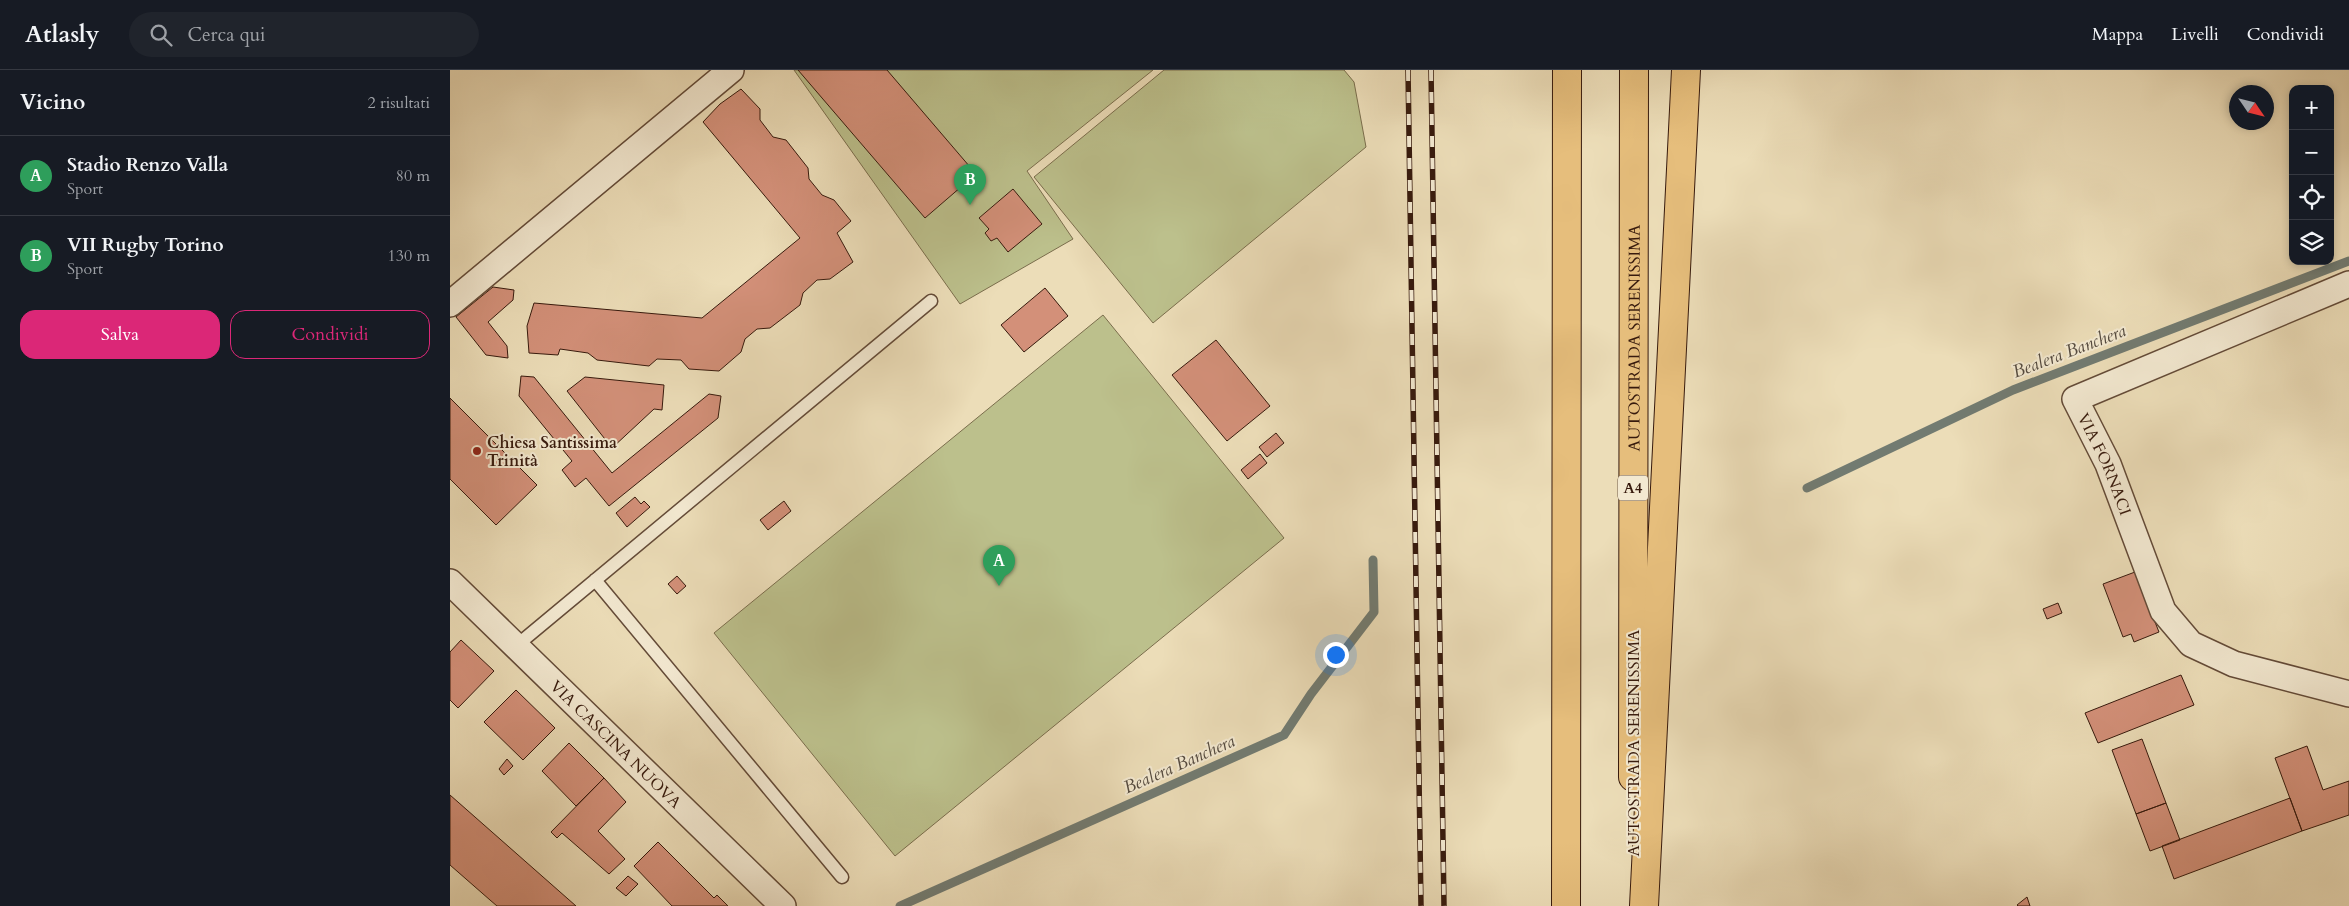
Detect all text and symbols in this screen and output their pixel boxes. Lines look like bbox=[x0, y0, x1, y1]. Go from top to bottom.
search box bbox=[129, 12, 479, 57]
text: Atlasly bbox=[25, 18, 99, 51]
icon: search bbox=[147, 21, 175, 49]
text: Cerca qui bbox=[187, 22, 265, 48]
text: Mappa bbox=[2092, 22, 2143, 47]
text: Livelli bbox=[2171, 22, 2219, 47]
text: Condividi bbox=[2247, 22, 2324, 47]
north arrow bbox=[2229, 85, 2274, 130]
map controls bbox=[2289, 85, 2334, 265]
button: + bbox=[2289, 85, 2334, 130]
text: Vicino bbox=[20, 88, 85, 117]
text: 2 risultati bbox=[367, 92, 430, 114]
button: − bbox=[2289, 130, 2334, 175]
text: Stadio Renzo Valla bbox=[67, 152, 228, 178]
pin: B bbox=[954, 164, 986, 205]
text: A bbox=[30, 165, 42, 187]
text: 80 m bbox=[396, 165, 430, 187]
button: locate bbox=[2289, 175, 2334, 220]
text: Sport bbox=[67, 178, 103, 200]
button: layers bbox=[2289, 220, 2334, 265]
street label: AUTOSTRADA SERENISSIMA bbox=[1623, 224, 1646, 451]
text: VII Rugby Torino bbox=[67, 232, 224, 258]
text: B bbox=[30, 245, 42, 267]
text: 130 m bbox=[388, 245, 430, 267]
text: Sport bbox=[67, 258, 103, 280]
button: Salva bbox=[20, 310, 220, 359]
button: Condividi bbox=[230, 310, 430, 359]
water label: Bealera Banchera bbox=[2009, 318, 2130, 385]
street label: VIA FORNACI bbox=[2072, 410, 2136, 519]
place label: Chiesa Santissima Trinità bbox=[487, 432, 617, 472]
marker: Chiesa Santissima Trinità bbox=[471, 445, 483, 457]
road number: A4 bbox=[1618, 476, 1648, 500]
pin: A bbox=[983, 545, 1015, 586]
street label: AUTOSTRADA SERENISSIMA bbox=[1623, 629, 1645, 856]
your location bbox=[1323, 642, 1349, 668]
street label: VIA CASCINA NUOVA bbox=[545, 675, 687, 814]
water label: Bealera Banchera bbox=[1119, 729, 1239, 800]

